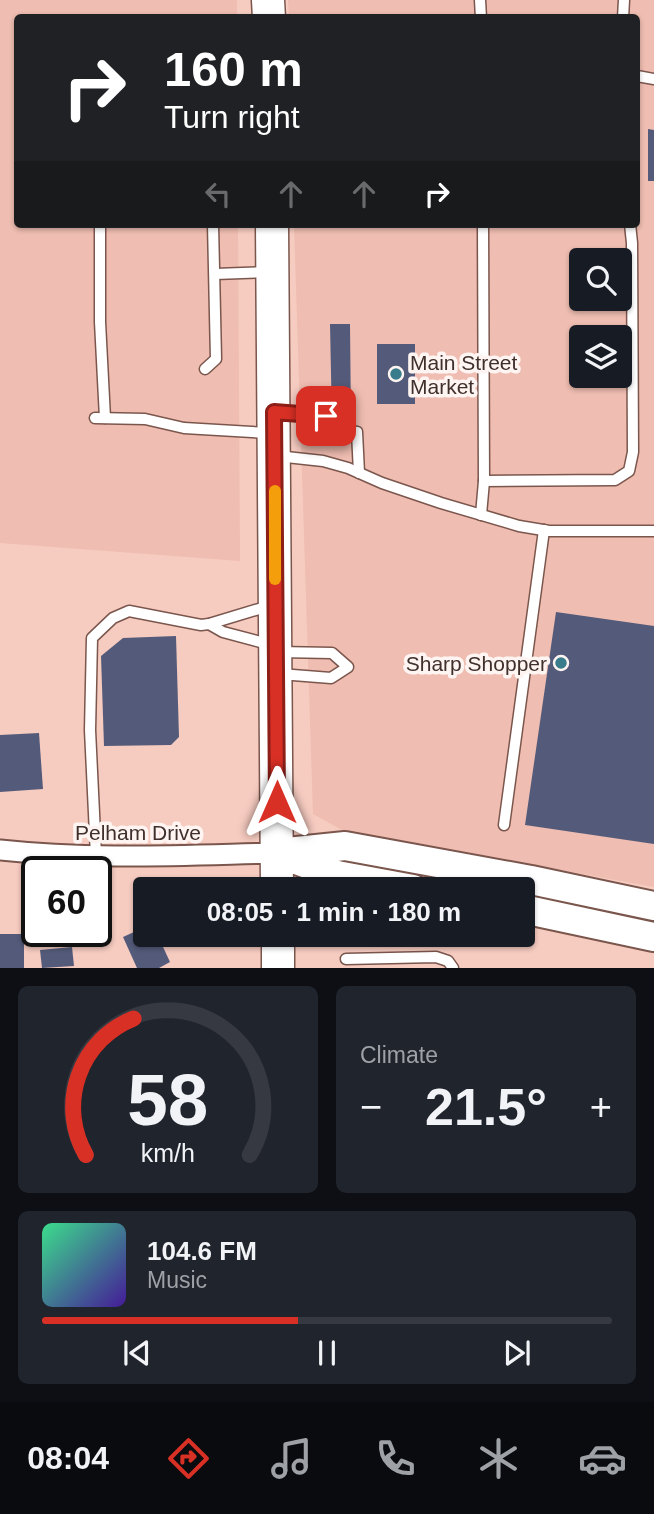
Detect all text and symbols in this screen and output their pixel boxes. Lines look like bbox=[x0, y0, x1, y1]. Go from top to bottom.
icon: right bbox=[49, 42, 140, 133]
text: 160 m bbox=[164, 42, 303, 96]
text: Turn right bbox=[164, 99, 300, 135]
icon: left bbox=[199, 175, 237, 213]
icon: ahead bbox=[272, 175, 310, 213]
icon: ahead bbox=[345, 175, 383, 213]
icon: right bbox=[418, 175, 456, 213]
map controls bbox=[569, 248, 632, 388]
button: search bbox=[569, 248, 632, 311]
button: layers bbox=[569, 325, 632, 388]
place label: Main Street Market bbox=[410, 351, 518, 398]
marker: Main Street Market bbox=[388, 366, 404, 382]
pin bbox=[296, 386, 356, 446]
icon: arrive bbox=[307, 397, 345, 435]
place label: Sharp Shopper bbox=[406, 652, 547, 675]
marker: Sharp Shopper bbox=[553, 655, 569, 671]
position arrow bbox=[240, 765, 314, 839]
street label: Pelham Drive bbox=[75, 821, 201, 844]
speed limit sign: 60 bbox=[21, 856, 112, 947]
text: 08:05 · 1 min · 180 m bbox=[207, 897, 461, 927]
text: Climate bbox=[360, 1042, 438, 1068]
text: 58 bbox=[128, 1060, 208, 1141]
text: 21.5° bbox=[425, 1078, 547, 1136]
text: − bbox=[360, 1086, 382, 1128]
text: + bbox=[590, 1086, 612, 1128]
text: km/h bbox=[141, 1139, 195, 1167]
text: 104.6 FM bbox=[147, 1236, 257, 1266]
text: Music bbox=[147, 1267, 207, 1293]
icon: previous bbox=[118, 1334, 156, 1372]
icon: pause bbox=[308, 1334, 346, 1372]
icon: next bbox=[498, 1334, 536, 1372]
icon: directions bbox=[164, 1434, 213, 1483]
icon: music bbox=[267, 1434, 316, 1483]
icon: phone bbox=[371, 1434, 420, 1483]
icon: climate bbox=[474, 1434, 523, 1483]
icon: car bbox=[578, 1434, 627, 1483]
text: 08:04 bbox=[27, 1440, 109, 1476]

